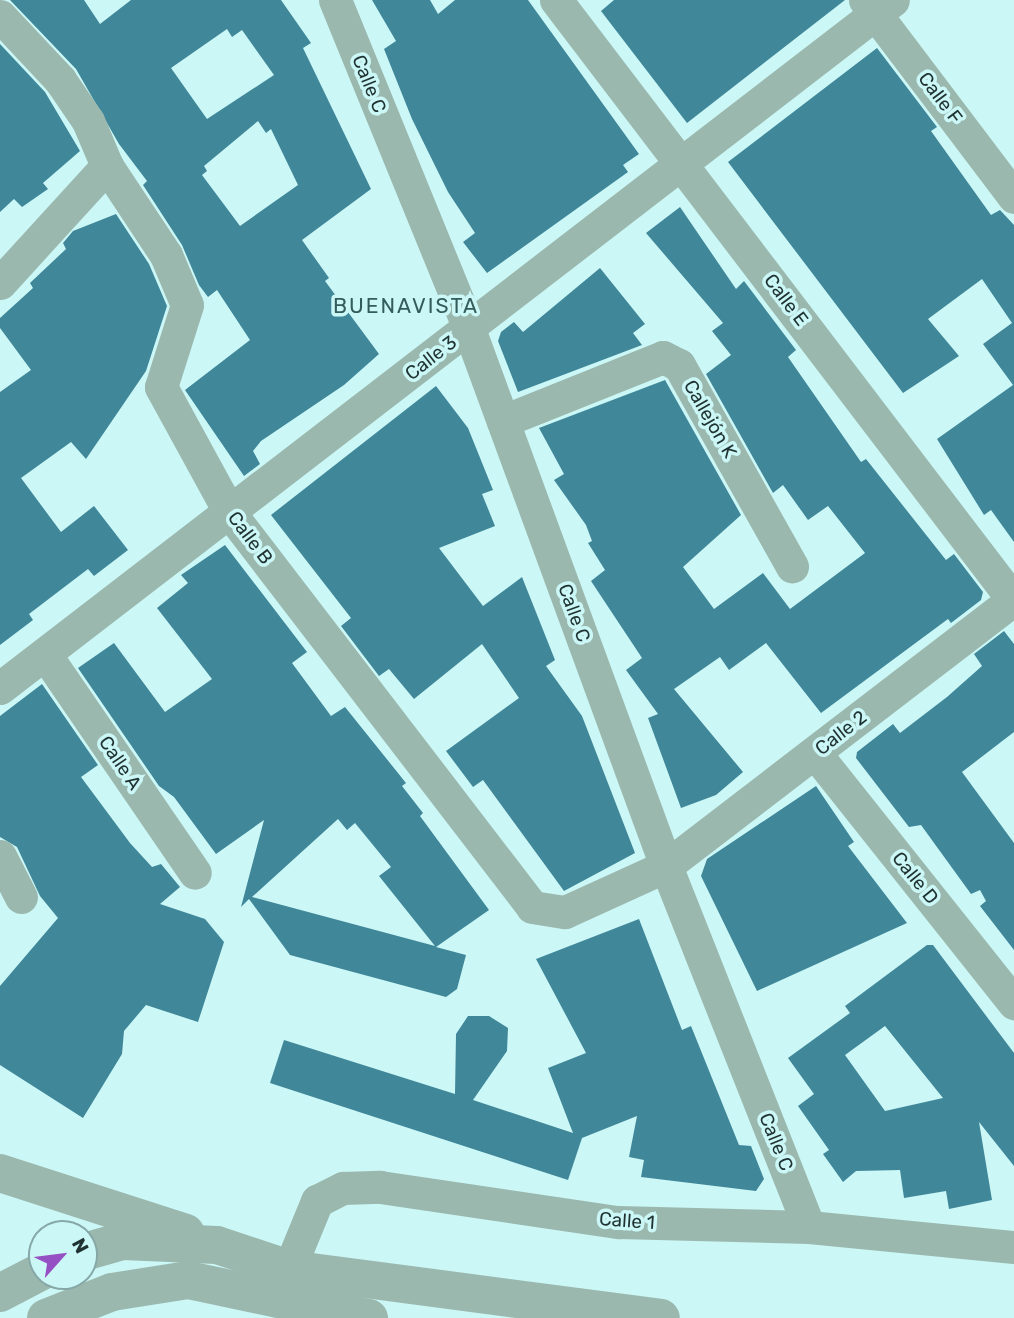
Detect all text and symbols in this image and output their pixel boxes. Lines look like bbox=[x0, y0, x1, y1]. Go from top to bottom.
street label: Calle C bbox=[347, 52, 391, 116]
street label: Calle F bbox=[913, 68, 967, 128]
street label: Calle E bbox=[759, 270, 813, 330]
district label: BUENAVISTA bbox=[334, 293, 478, 319]
street label: Calle 3 bbox=[401, 331, 461, 385]
street label: Callejón K bbox=[679, 376, 741, 462]
street label: Calle B bbox=[223, 507, 277, 569]
street label: Calle C bbox=[553, 581, 595, 645]
street label: Calle 2 bbox=[811, 706, 871, 760]
street label: Calle A bbox=[94, 732, 146, 794]
street label: Calle D bbox=[887, 847, 943, 909]
street label: Calle C bbox=[754, 1110, 798, 1174]
street label: Calle 1 bbox=[598, 1208, 656, 1234]
north arrow bbox=[28, 1220, 98, 1290]
text: N bbox=[67, 1234, 94, 1257]

